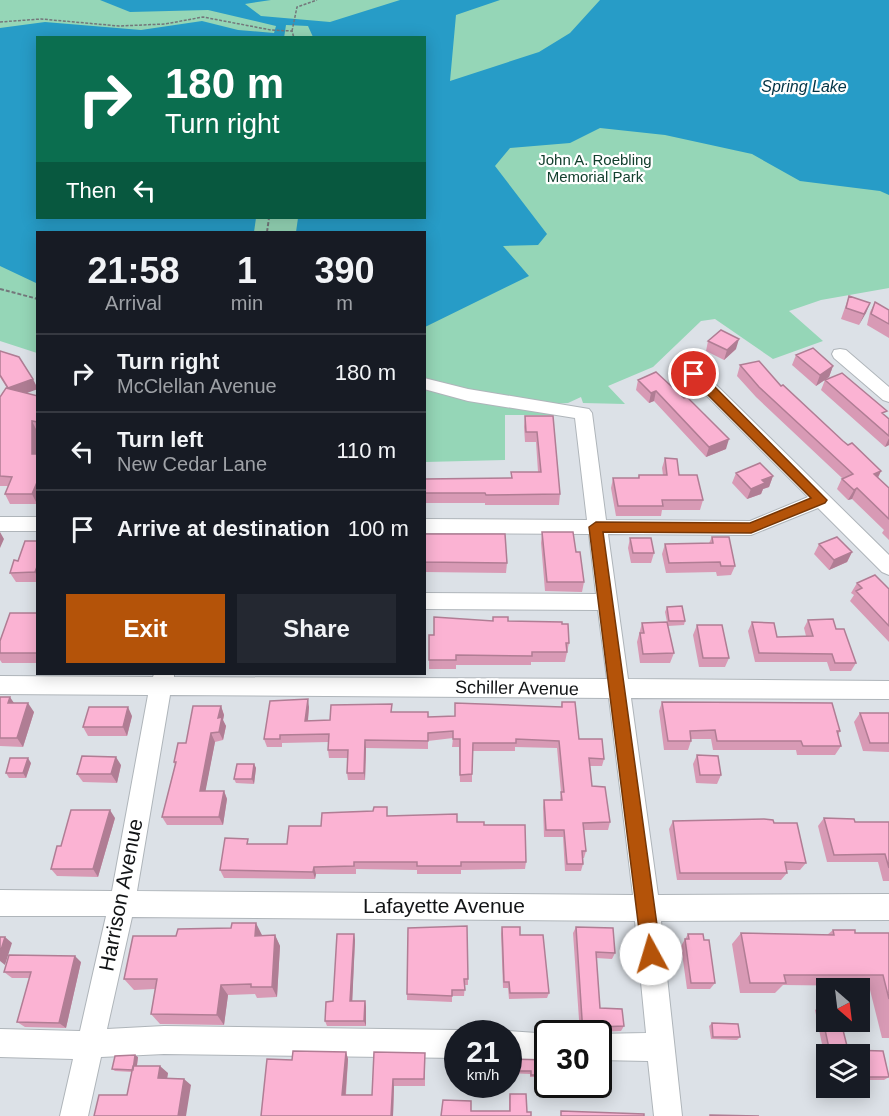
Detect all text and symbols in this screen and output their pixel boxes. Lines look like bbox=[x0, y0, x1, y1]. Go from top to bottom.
icon: right bbox=[66, 60, 144, 138]
text: 180 m bbox=[165, 60, 284, 107]
water label: Spring Lake bbox=[761, 78, 847, 95]
text: Turn right bbox=[165, 109, 280, 139]
park label: John A. Roebling Memorial Park bbox=[538, 151, 652, 185]
icon: left bbox=[128, 174, 161, 207]
text: Then bbox=[66, 178, 116, 203]
text: 21:58 bbox=[87, 250, 179, 291]
text: 1 bbox=[237, 250, 257, 291]
text: 390 bbox=[314, 250, 375, 291]
text: Arrival bbox=[105, 292, 162, 314]
text: min bbox=[231, 292, 263, 314]
text: m bbox=[336, 292, 353, 314]
pin bbox=[668, 348, 719, 399]
text: Turn right bbox=[117, 349, 219, 374]
icon: right bbox=[66, 357, 99, 390]
icon: arrive bbox=[677, 357, 710, 390]
text: 180 m bbox=[335, 360, 396, 385]
text: McClellan Avenue bbox=[117, 375, 277, 397]
text: Turn left bbox=[117, 427, 203, 452]
icon: left bbox=[66, 435, 99, 468]
text: 110 m bbox=[336, 438, 396, 463]
text: New Cedar Lane bbox=[117, 453, 267, 475]
icon: arrive bbox=[66, 513, 99, 546]
text: Arrive at destination bbox=[117, 516, 330, 541]
text: 100 m bbox=[348, 516, 409, 541]
button: Exit bbox=[66, 594, 225, 663]
button: Share bbox=[237, 594, 396, 663]
street label: Schiller Avenue bbox=[455, 677, 579, 699]
street label: Harrison Avenue bbox=[94, 817, 147, 973]
street label: Lafayette Avenue bbox=[363, 894, 525, 917]
position arrow bbox=[619, 922, 683, 986]
north arrow bbox=[816, 978, 870, 1032]
map controls bbox=[816, 978, 870, 1098]
speed limit sign: 30 bbox=[534, 1020, 612, 1098]
text: 21 bbox=[466, 1035, 500, 1068]
button: layers bbox=[816, 1044, 870, 1098]
text: km/h bbox=[467, 1066, 499, 1083]

